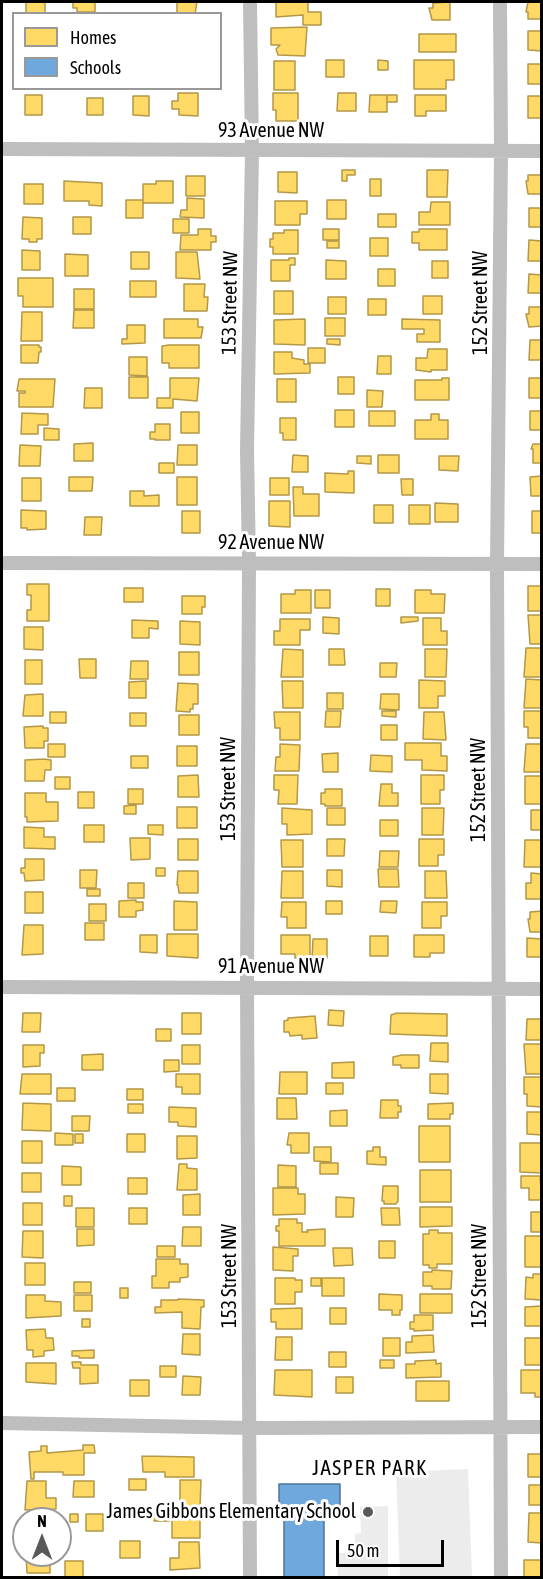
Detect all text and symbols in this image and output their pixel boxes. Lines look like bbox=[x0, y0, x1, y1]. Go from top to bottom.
legend bbox=[12, 12, 222, 90]
text: Homes bbox=[70, 27, 116, 48]
text: Schools bbox=[70, 57, 121, 78]
street label: 93 Avenue NW bbox=[218, 119, 324, 143]
street label: 153 Street NW bbox=[217, 251, 243, 355]
street label: 152 Street NW bbox=[469, 251, 493, 355]
street label: 92 Avenue NW bbox=[218, 531, 324, 555]
street label: 153 Street NW bbox=[217, 737, 241, 841]
street label: 152 Street NW bbox=[467, 738, 491, 842]
street label: 91 Avenue NW bbox=[218, 955, 324, 979]
street label: 153 Street NW bbox=[218, 1224, 242, 1328]
street label: 152 Street NW bbox=[468, 1224, 492, 1328]
district label: JASPER PARK bbox=[312, 1455, 428, 1481]
place label: James Gibbons Elementary School bbox=[107, 1500, 356, 1524]
marker: James Gibbons Elementary School bbox=[361, 1505, 375, 1519]
north arrow bbox=[12, 1507, 72, 1567]
text: N bbox=[37, 1512, 47, 1530]
scale bar bbox=[339, 1528, 447, 1566]
text: 50 m bbox=[347, 1540, 379, 1561]

